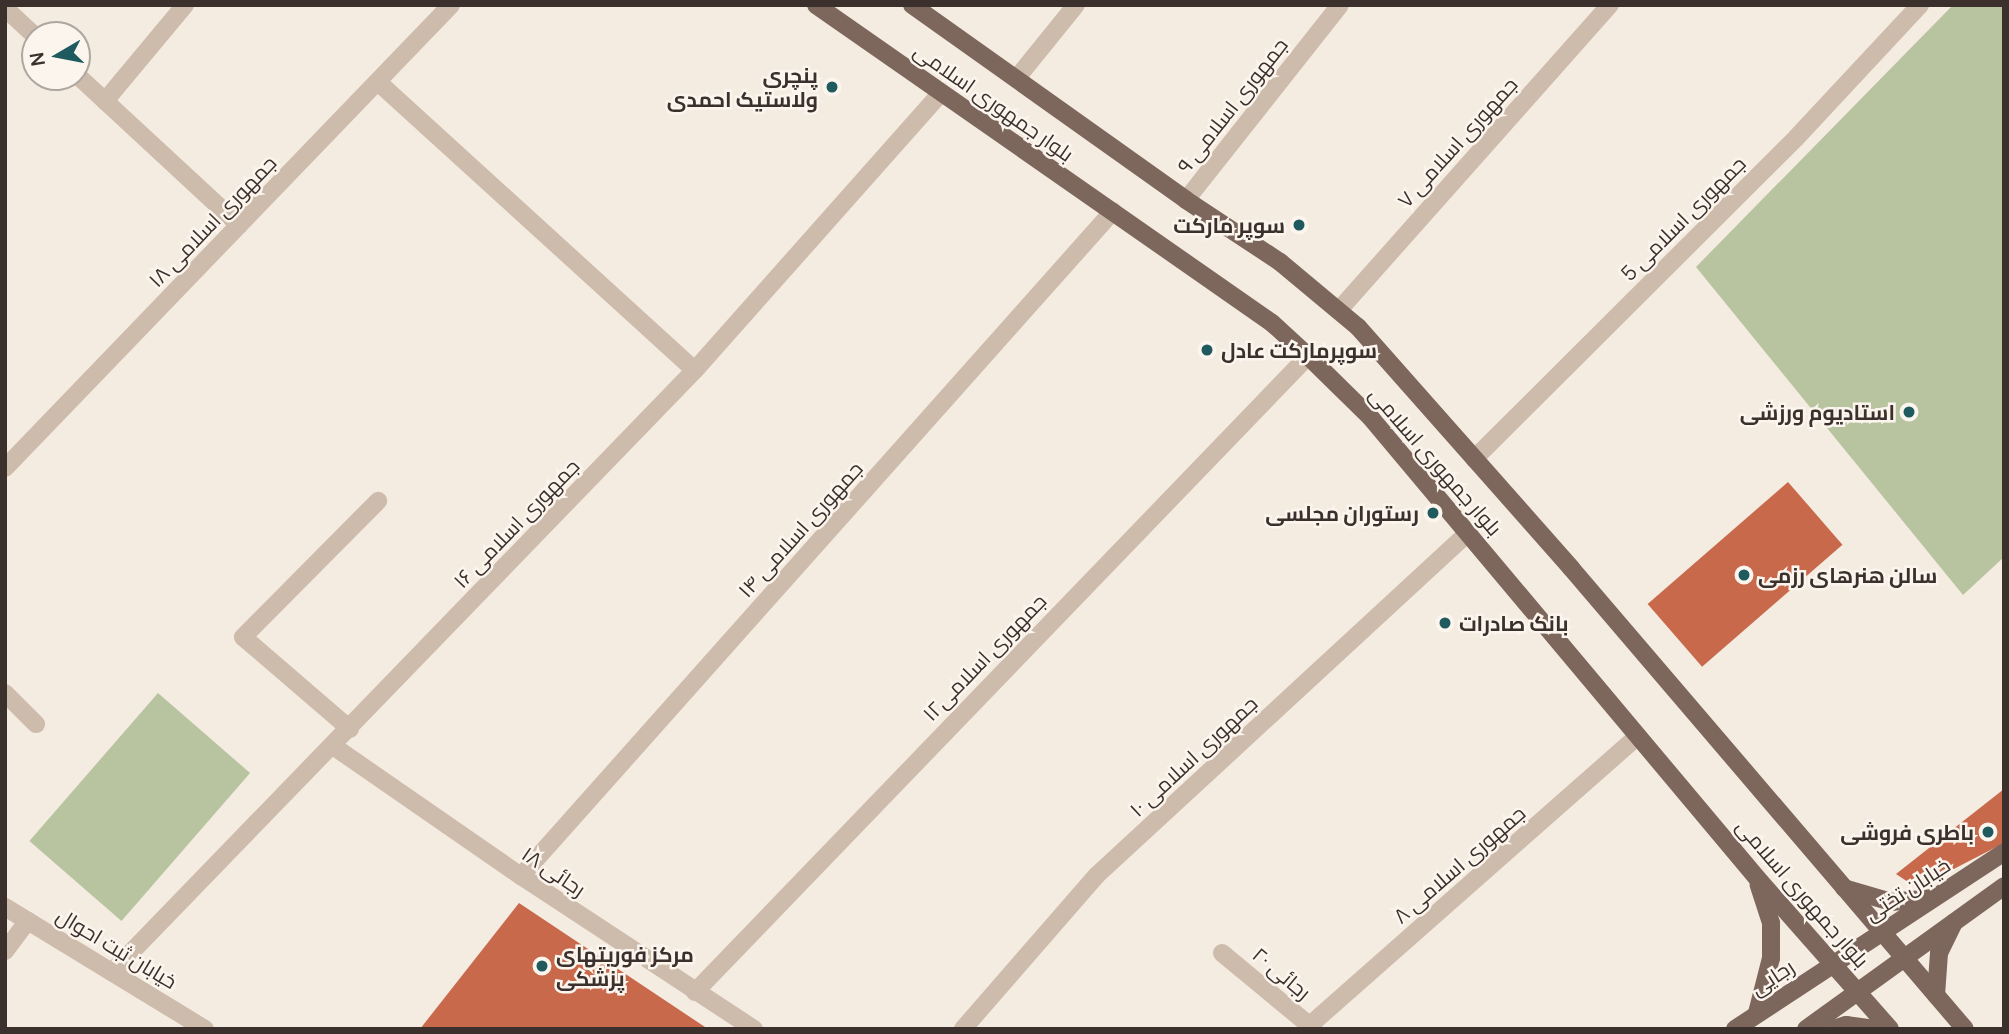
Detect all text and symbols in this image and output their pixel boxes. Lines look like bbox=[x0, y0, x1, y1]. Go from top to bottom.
north arrow bbox=[21, 21, 91, 91]
street label: جمهوری اسلامی ۹ bbox=[1171, 32, 1293, 178]
street label: بلوار جمهوری اسلامی bbox=[909, 37, 1079, 167]
text: N bbox=[23, 50, 51, 68]
place label: پنچری ولاستیک احمدی bbox=[667, 62, 818, 112]
street label: جمهوری اسلامی ۷ bbox=[1392, 72, 1522, 212]
marker: پنچری ولاستیک احمدی bbox=[824, 79, 840, 95]
street label: جمهوری اسلامی ۱۸ bbox=[143, 150, 281, 292]
street label: جمهوری اسلامی 5 bbox=[1615, 150, 1751, 286]
place label: سوپر مارکت bbox=[1173, 212, 1285, 238]
marker: سوپر مارکت bbox=[1291, 217, 1307, 233]
place label: سوپرمارکت عادل bbox=[1221, 337, 1377, 363]
marker: سوپرمارکت عادل bbox=[1199, 342, 1215, 358]
street label: بلوار جمهوری اسلامی bbox=[1364, 381, 1508, 541]
place label: استادیوم ورزشی bbox=[1740, 399, 1895, 425]
marker: استادیوم ورزشی bbox=[1901, 404, 1917, 420]
street label: جمهوری اسلامی ۱۶ bbox=[448, 453, 584, 593]
street label: جمهوری اسلامی ۱۴ bbox=[732, 456, 868, 602]
place label: رستوران مجلسی bbox=[1265, 500, 1419, 526]
marker: رستوران مجلسی bbox=[1425, 505, 1441, 521]
place label: سالن هنرهای رزمی bbox=[1758, 562, 1937, 588]
marker: سالن هنرهای رزمی bbox=[1736, 567, 1752, 583]
street label: جمهوری اسلامی۱۲ bbox=[917, 588, 1051, 726]
place label: بانک صادرات bbox=[1459, 610, 1569, 636]
marker: بانک صادرات bbox=[1437, 615, 1453, 631]
street label: جمهوری اسلامی ۱۰ bbox=[1124, 690, 1262, 822]
street label: جمهوری اسلامی ۸ bbox=[1388, 800, 1530, 928]
street label: بلوار جمهوری اسلامی bbox=[1731, 813, 1875, 973]
place label: باطری فروشی bbox=[1840, 819, 1974, 845]
marker: باطری فروشی bbox=[1980, 824, 1996, 840]
street label: رجائی ۱۸ bbox=[517, 841, 591, 901]
street label: خیابان تختی bbox=[1859, 852, 1955, 926]
street label: خیابان ثبت احوال bbox=[52, 902, 182, 994]
place label: مرکز فوریتهای پزشکی bbox=[556, 941, 694, 991]
street label: رجائی ۲۰ bbox=[1248, 941, 1316, 1005]
street label: رجایی bbox=[1745, 953, 1799, 1001]
marker: مرکز فوریتهای پزشکی bbox=[534, 958, 550, 974]

